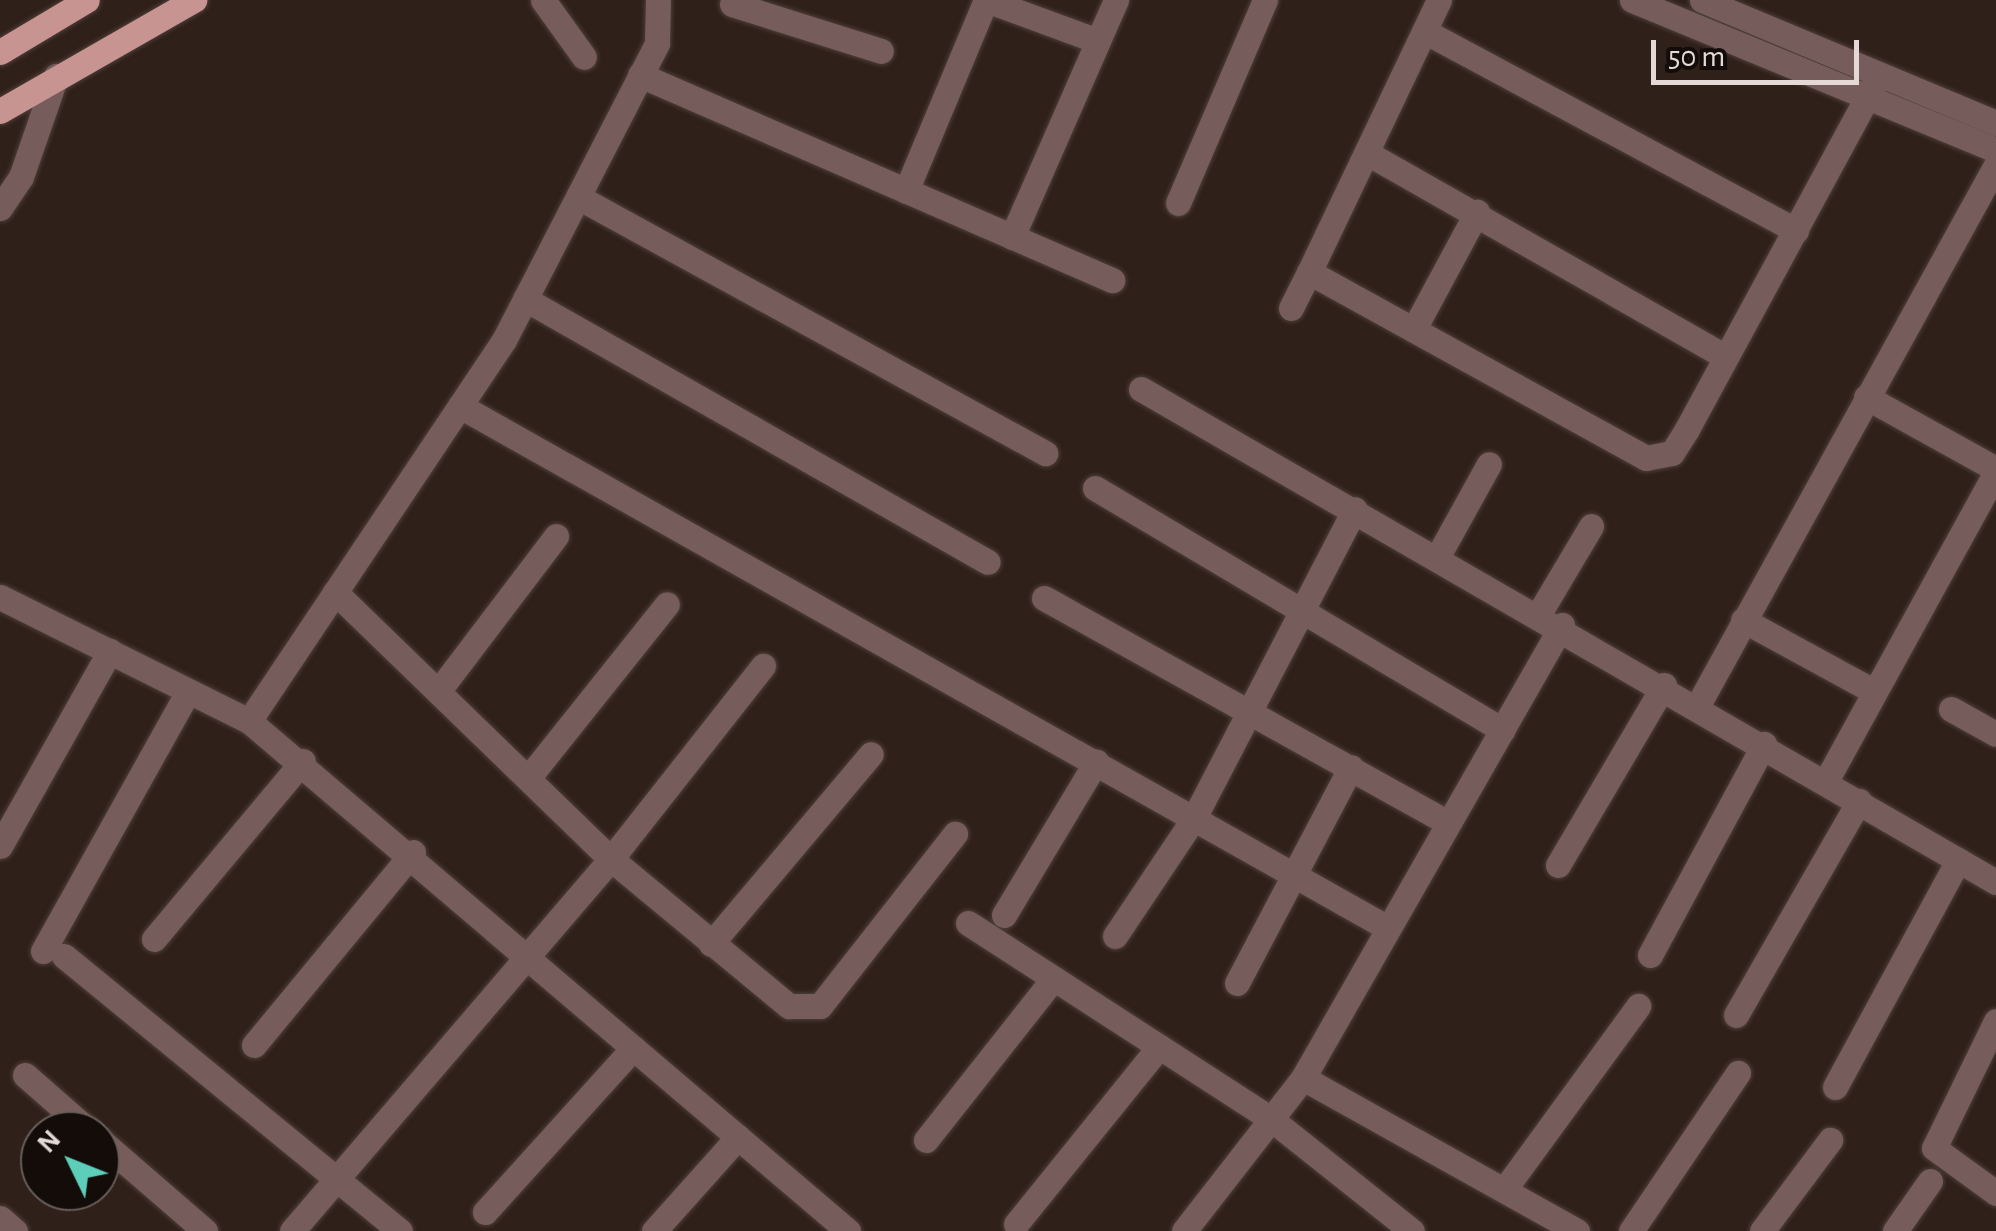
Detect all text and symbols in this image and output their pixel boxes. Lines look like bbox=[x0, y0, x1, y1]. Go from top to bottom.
scale bar bbox=[1656, 20, 1864, 82]
text: 50 m bbox=[1668, 42, 1725, 72]
north arrow bbox=[20, 1111, 120, 1211]
text: N bbox=[33, 1125, 66, 1159]

